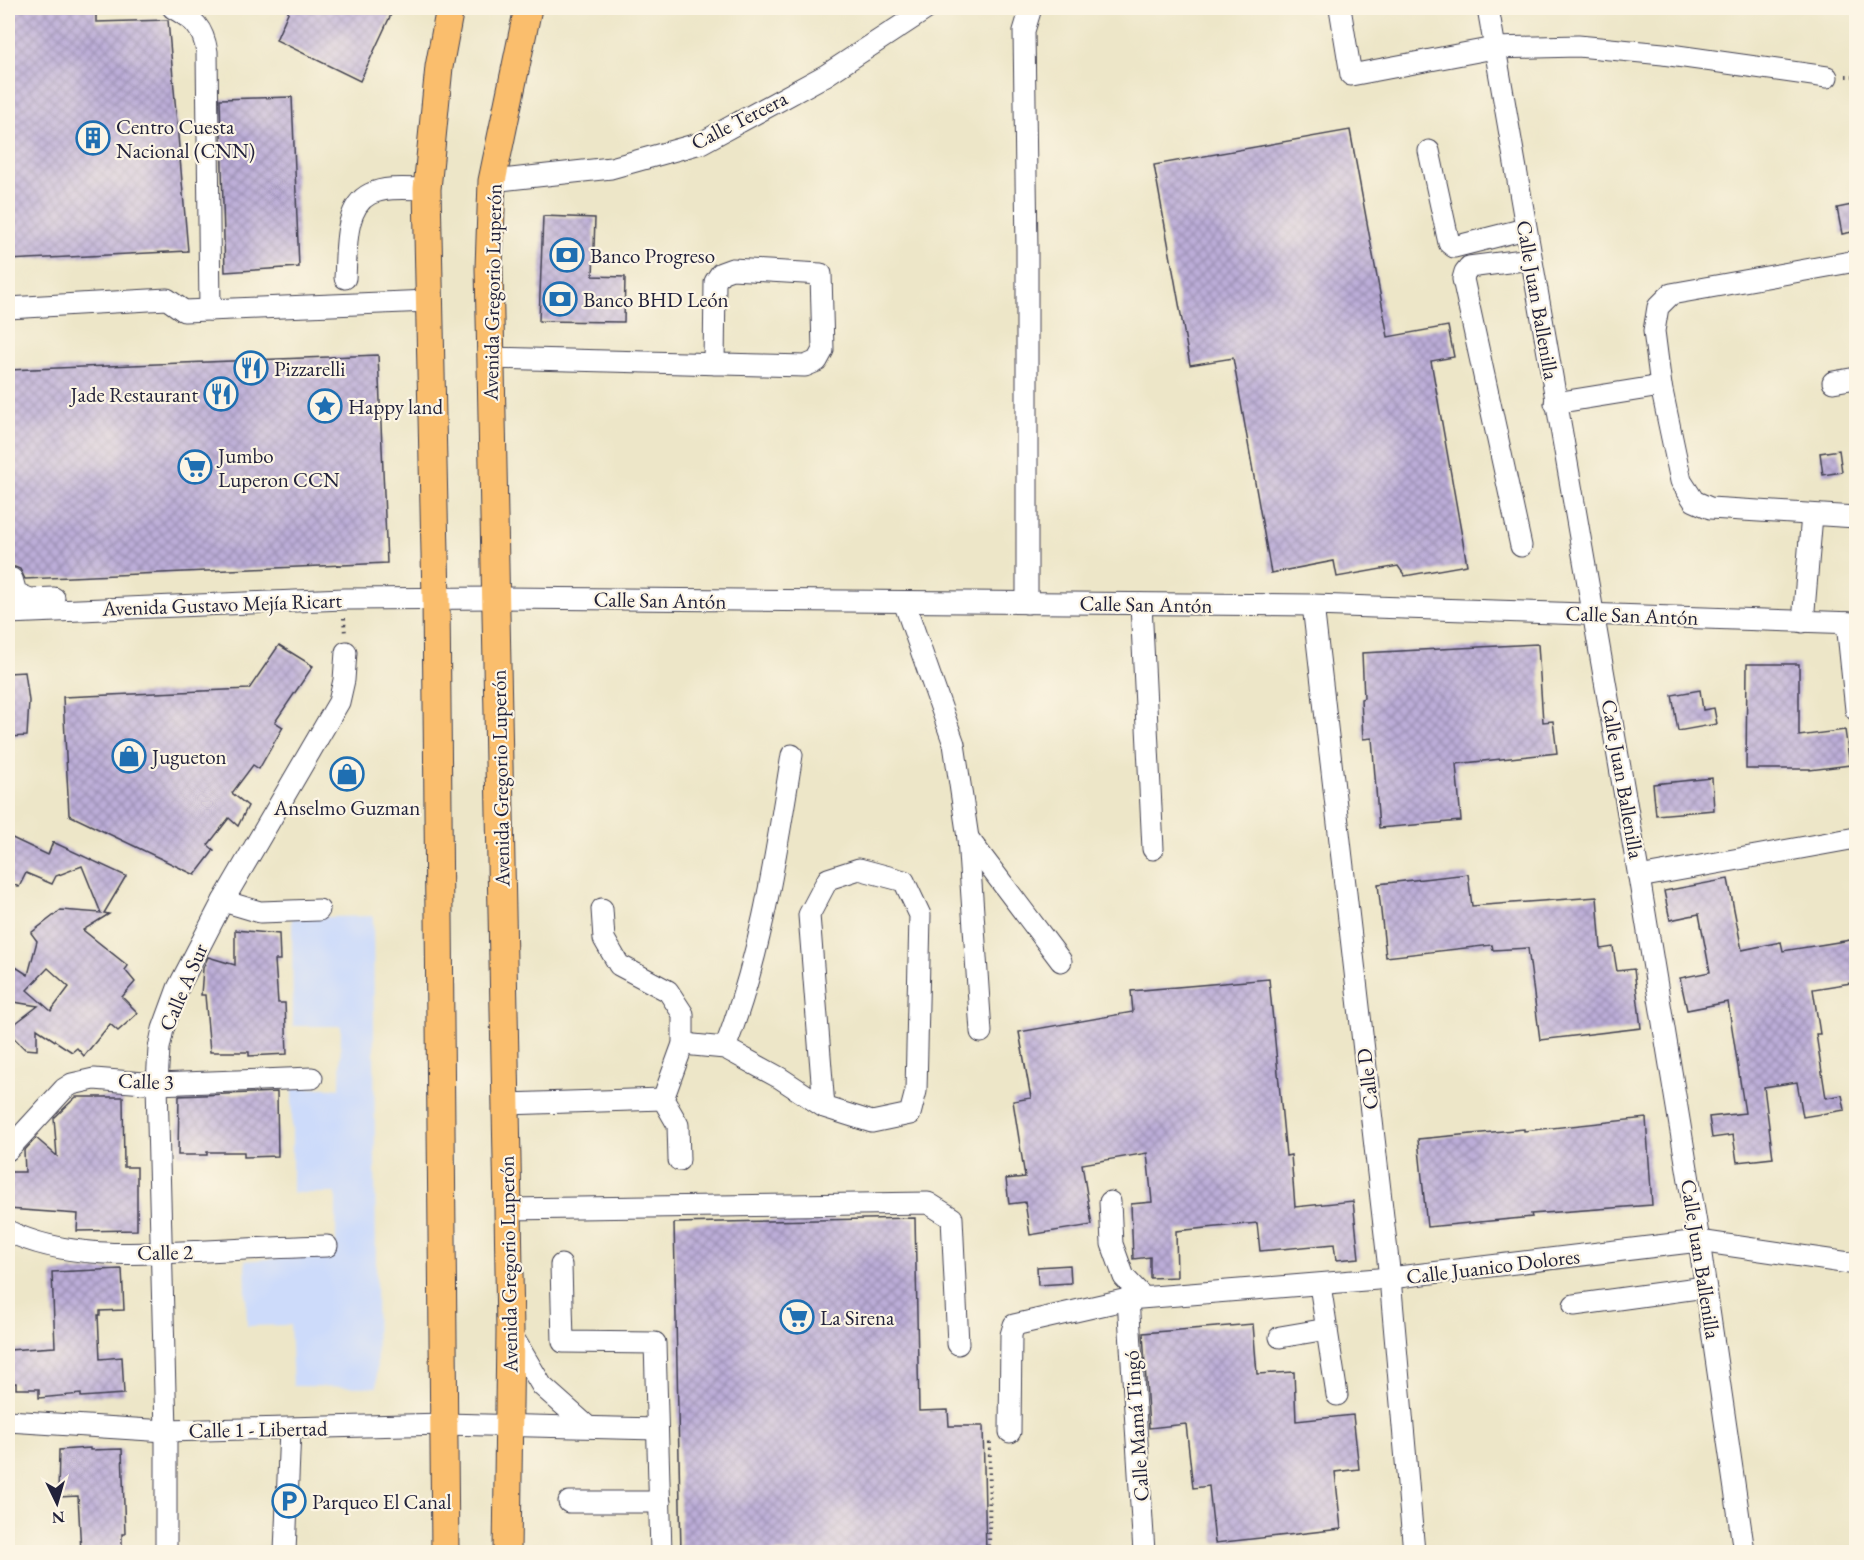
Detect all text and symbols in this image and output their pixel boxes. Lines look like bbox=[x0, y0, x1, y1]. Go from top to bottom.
street label: Calle Tercera bbox=[686, 84, 792, 156]
place label: Centro Cuesta Nacional (CNN) bbox=[116, 113, 255, 164]
building icon: Centro Cuesta Nacional (CNN) bbox=[75, 120, 111, 156]
street label: Avenida Gregorio Luperón bbox=[477, 183, 507, 402]
street label: Calle Juan Ballenilla bbox=[1511, 218, 1565, 382]
bank icon: Banco Progreso bbox=[549, 237, 585, 273]
place label: Banco Progreso bbox=[590, 242, 715, 269]
bank icon: Banco BHD León bbox=[542, 281, 578, 317]
place label: Banco BHD León bbox=[583, 286, 729, 313]
restaurant icon: Pizzarelli bbox=[233, 350, 269, 386]
place label: Pizzarelli bbox=[274, 355, 345, 382]
restaurant icon: Jade Restaurant bbox=[203, 376, 239, 412]
place label: Jade Restaurant bbox=[68, 381, 198, 408]
place icon: Happy land bbox=[307, 388, 343, 424]
place label: Happy land bbox=[348, 393, 444, 420]
place label: Jumbo Luperon CCN bbox=[216, 442, 340, 493]
supermarket icon: Jumbo Luperon CCN bbox=[177, 449, 213, 485]
street label: Calle San Antón bbox=[593, 585, 727, 615]
street label: Avenida Gustavo Mejía Ricart bbox=[101, 586, 343, 622]
street label: Calle San Antón bbox=[1079, 589, 1213, 619]
street label: Calle San Antón bbox=[1565, 599, 1699, 631]
street label: Avenida Gregorio Luperón bbox=[485, 669, 515, 888]
street label: Calle Juan Ballenilla bbox=[1596, 697, 1650, 861]
shop icon: Jugueton bbox=[111, 738, 147, 774]
place label: Jugueton bbox=[150, 743, 227, 770]
shop icon: Anselmo Guzman bbox=[329, 756, 365, 792]
place label: Anselmo Guzman bbox=[273, 794, 420, 821]
street label: Calle A Sur bbox=[153, 939, 213, 1035]
street label: Calle D bbox=[1350, 1047, 1384, 1111]
street label: Calle 3 bbox=[118, 1067, 174, 1095]
street label: Avenida Gregorio Luperón bbox=[493, 1155, 523, 1374]
street label: Calle Juan Ballenilla bbox=[1675, 1177, 1727, 1341]
street label: Calle 2 bbox=[137, 1238, 193, 1266]
street label: Calle Juanico Dolores bbox=[1405, 1242, 1582, 1290]
supermarket icon: La Sirena bbox=[779, 1299, 815, 1335]
place label: La Sirena bbox=[820, 1304, 895, 1331]
street label: Calle Mamá Tingó bbox=[1117, 1350, 1155, 1502]
street label: Calle 1 - Libertad bbox=[188, 1414, 328, 1444]
north arrow bbox=[27, 1473, 87, 1533]
parking icon: Parqueo El Canal bbox=[271, 1483, 307, 1519]
place label: Parqueo El Canal bbox=[312, 1488, 451, 1515]
text: N bbox=[51, 1506, 66, 1528]

